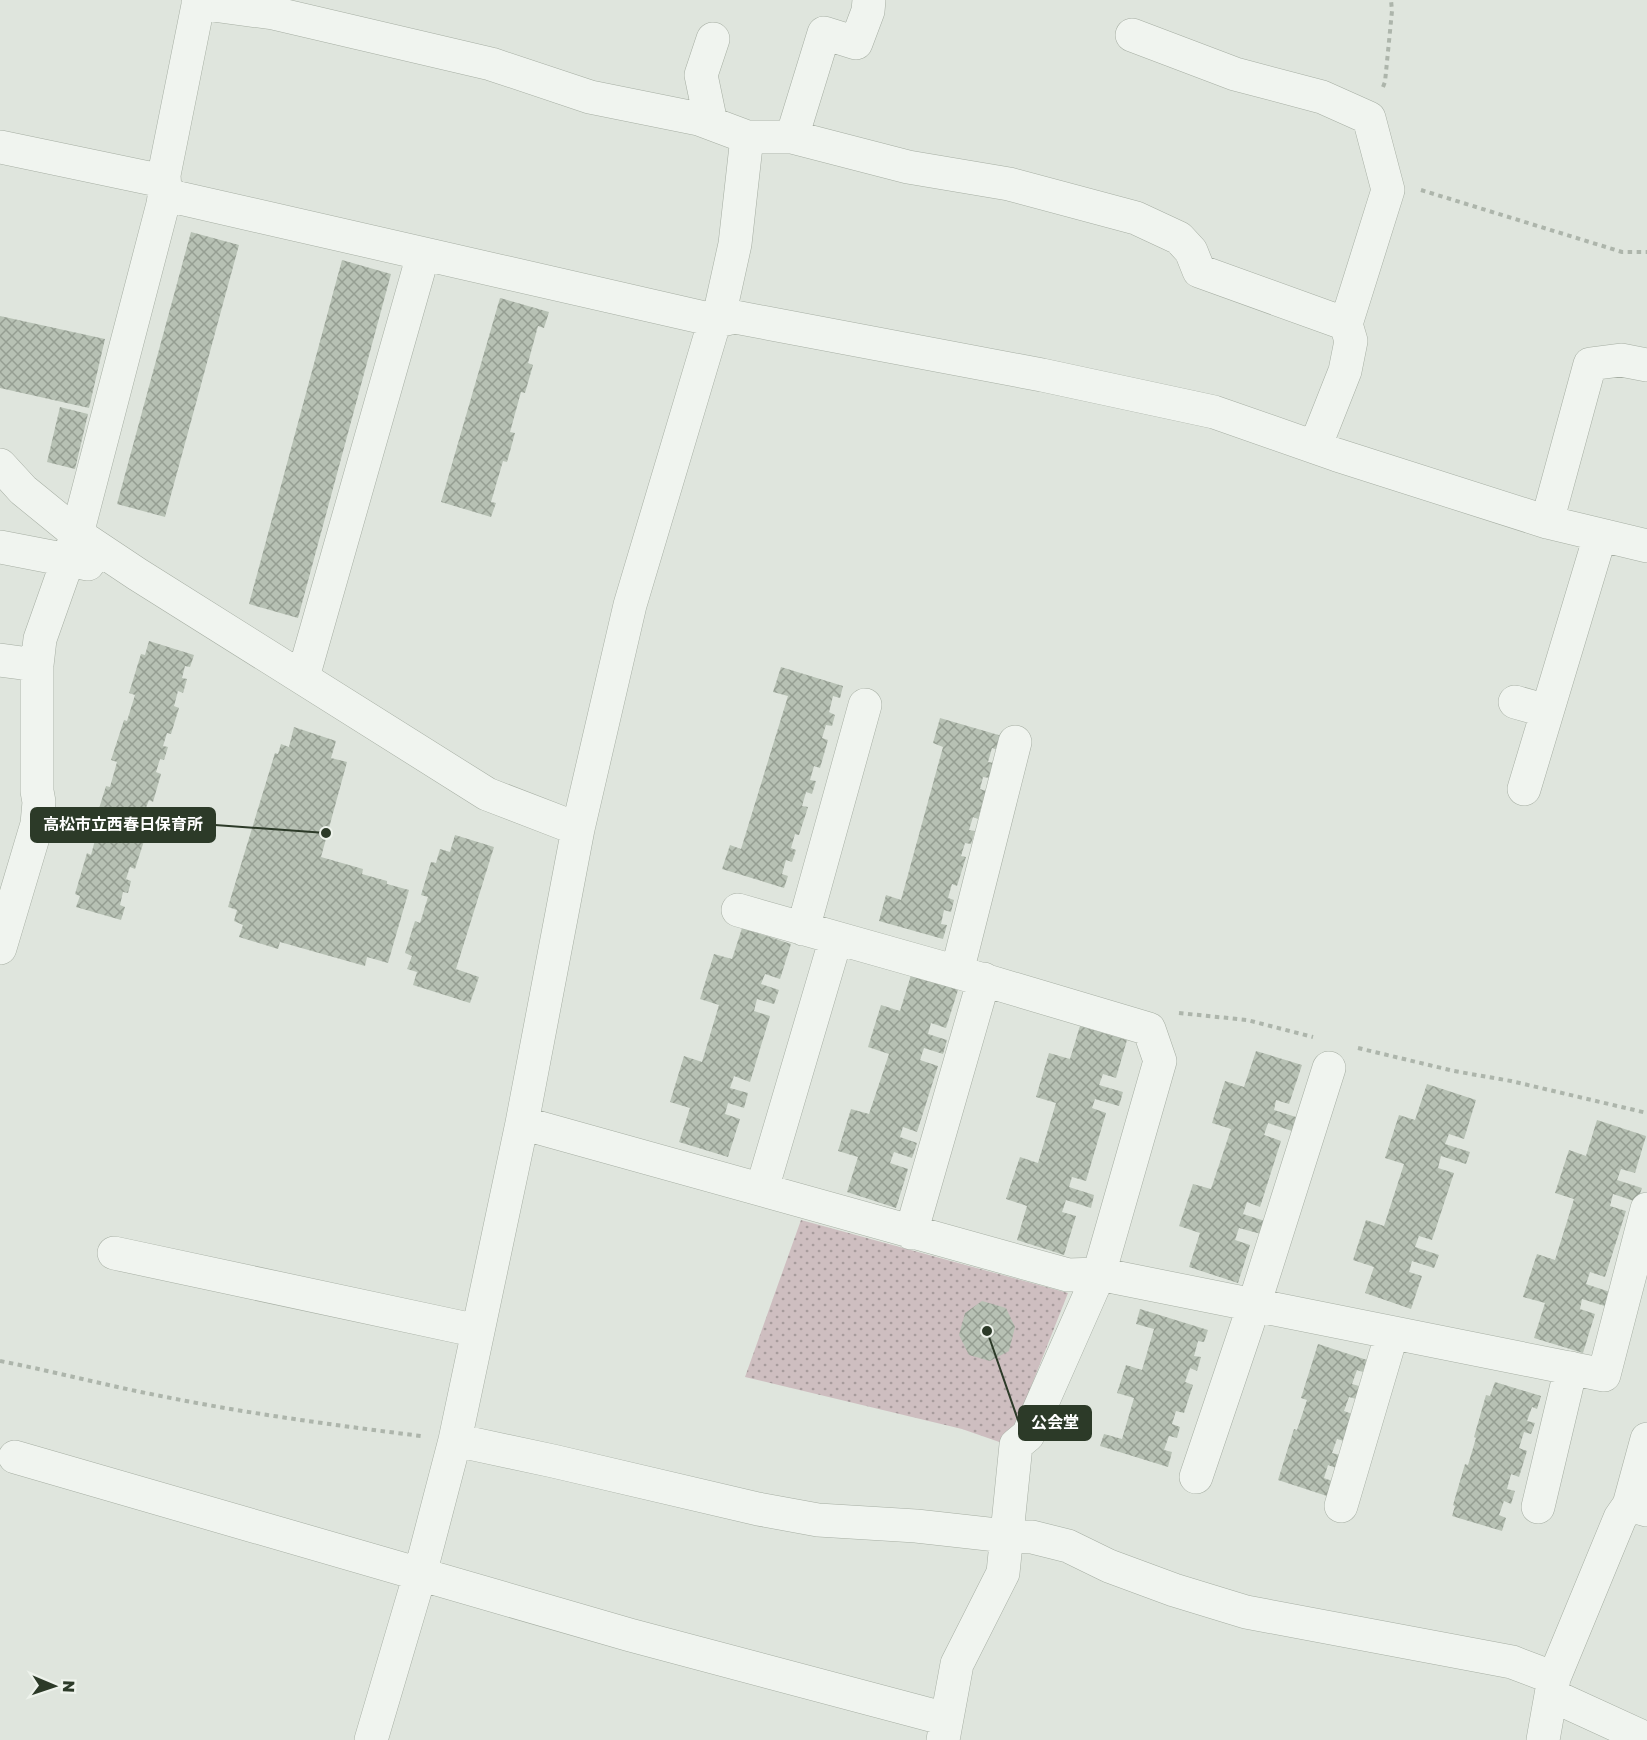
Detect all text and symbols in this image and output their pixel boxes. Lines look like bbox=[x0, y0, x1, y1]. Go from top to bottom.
callout: 高松市立西春日保育所 bbox=[31, 808, 215, 842]
text: 高松市立西春日保育所 bbox=[43, 814, 203, 834]
callout: 公会堂 bbox=[1019, 1406, 1091, 1440]
text: 公会堂 bbox=[1031, 1412, 1079, 1432]
north arrow bbox=[24, 1656, 84, 1716]
text: N bbox=[59, 1680, 79, 1693]

